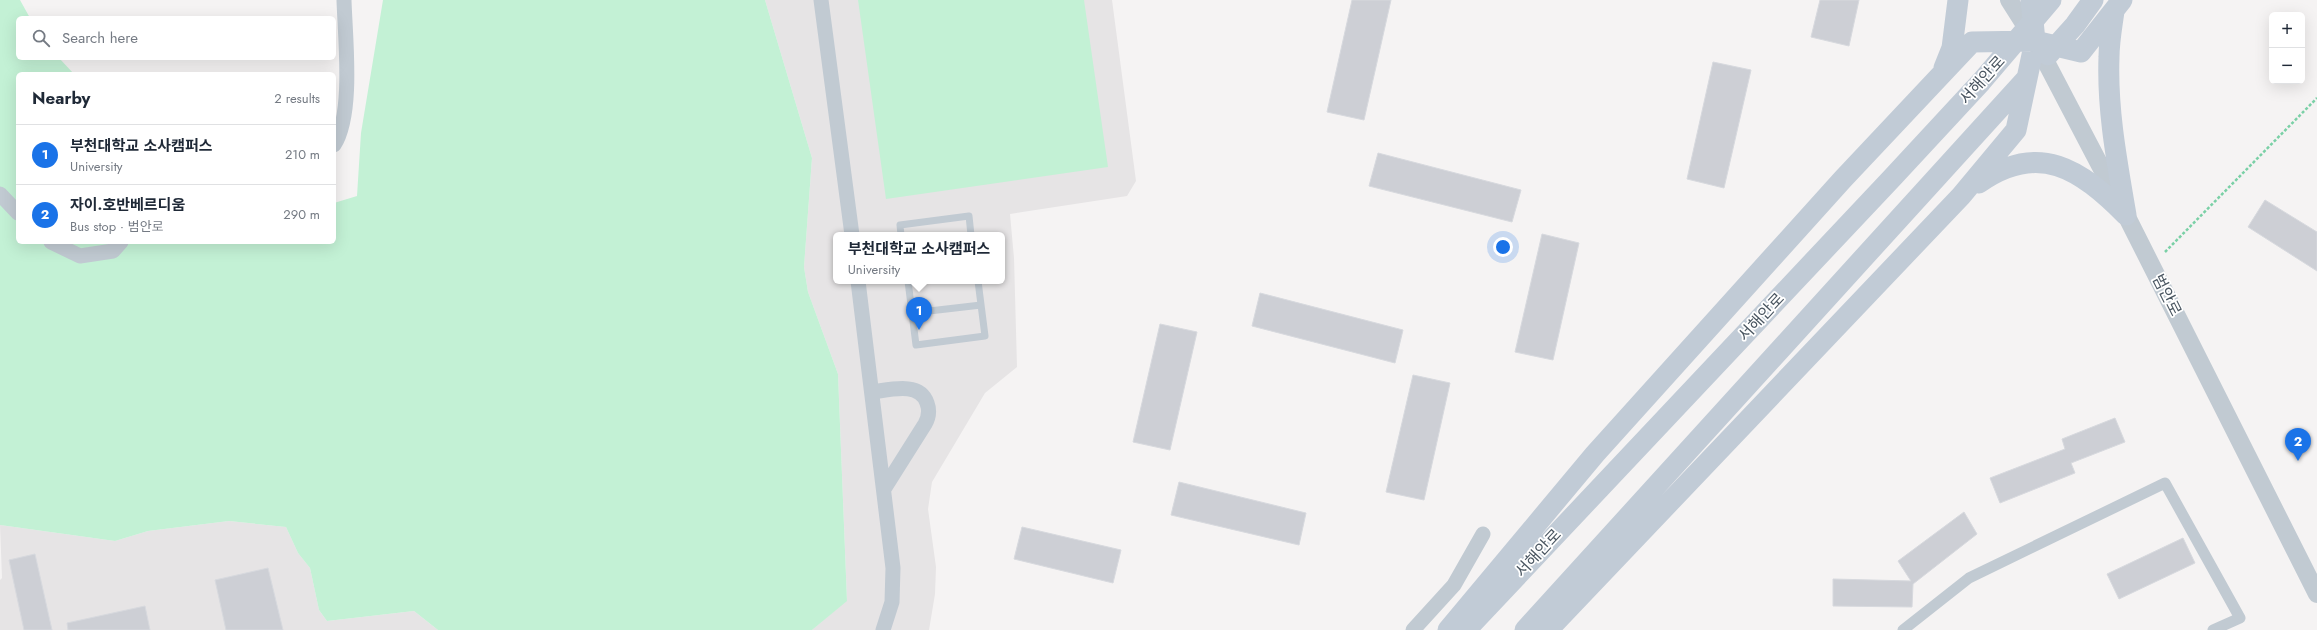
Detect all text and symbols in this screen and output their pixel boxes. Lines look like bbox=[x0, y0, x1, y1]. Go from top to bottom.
map controls bbox=[2269, 12, 2305, 84]
button: + bbox=[2269, 12, 2305, 48]
search box bbox=[16, 16, 336, 60]
icon: search bbox=[30, 27, 52, 49]
text: Search here bbox=[62, 27, 138, 49]
button: − bbox=[2269, 48, 2305, 84]
street label: 서해안로 bbox=[1954, 50, 2010, 110]
text: Nearby bbox=[32, 86, 90, 110]
text: 2 results bbox=[274, 89, 320, 108]
text: 부천대학교 소사캠퍼스 bbox=[70, 135, 213, 157]
text: 1 bbox=[42, 145, 48, 164]
text: 210 m bbox=[285, 145, 320, 164]
text: University bbox=[70, 157, 122, 176]
text: 자이.호반베르디움 bbox=[70, 194, 185, 216]
text: 2 bbox=[41, 205, 49, 224]
text: 290 m bbox=[283, 205, 320, 224]
text: Bus stop · 범안로 bbox=[70, 217, 164, 236]
popup bbox=[833, 232, 1005, 284]
your location bbox=[1493, 237, 1513, 257]
text: 부천대학교 소사캠퍼스 bbox=[848, 238, 990, 260]
text: University bbox=[848, 260, 900, 279]
street label: 범안로 bbox=[2147, 270, 2187, 320]
street label: 서해안로 bbox=[1733, 287, 1790, 346]
pin: 1 bbox=[906, 297, 932, 330]
pin: 2 bbox=[2285, 428, 2311, 461]
street label: 서해안로 bbox=[1510, 523, 1567, 582]

